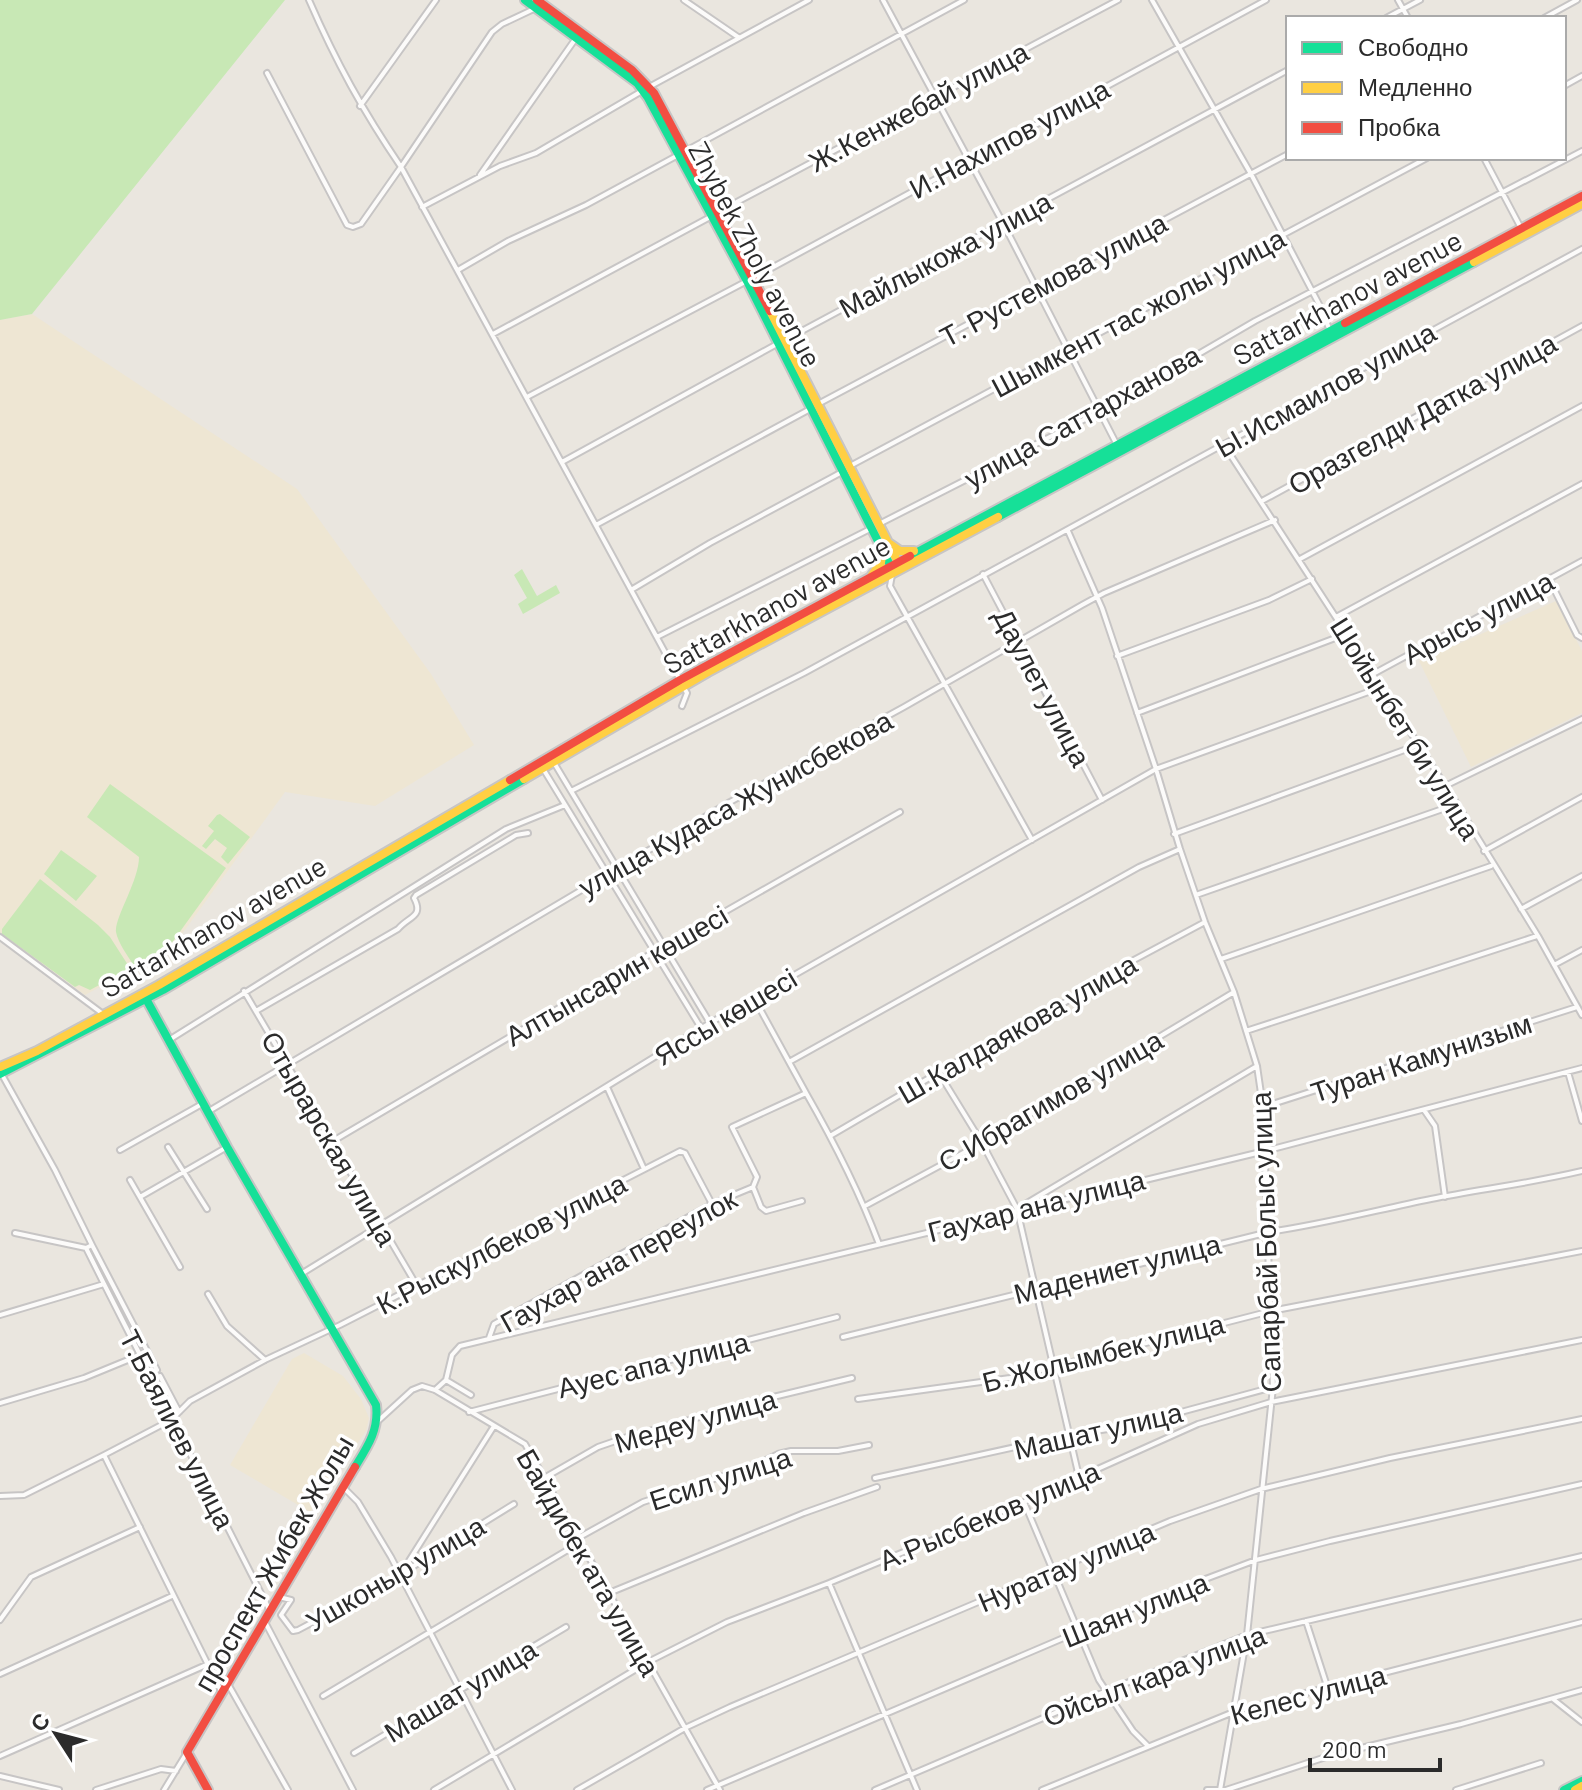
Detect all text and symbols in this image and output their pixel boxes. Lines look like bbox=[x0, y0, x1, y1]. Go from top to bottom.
legend bbox=[1286, 16, 1566, 160]
text: Свободно bbox=[1358, 32, 1468, 61]
street label: Ж.Кенжебай улица bbox=[802, 33, 1034, 178]
street label: И.Нахипов улица bbox=[903, 71, 1115, 205]
text: Медленно bbox=[1358, 72, 1472, 101]
text: Пробка bbox=[1358, 112, 1441, 141]
street label: Zhybek Zholy avenue bbox=[682, 136, 830, 372]
street label: Майлыкожа улица bbox=[833, 183, 1058, 324]
street label: Т. Рустемова улица bbox=[934, 205, 1173, 353]
street label: Шымкент тас жолы улица bbox=[985, 220, 1291, 404]
street label: Sattarkhanov avenue bbox=[1227, 222, 1467, 372]
street label: Ы.Исмаилов улица bbox=[1209, 314, 1442, 464]
street label: Оразгелди Датка улица bbox=[1282, 325, 1562, 501]
street label: улица Саттарханова bbox=[958, 337, 1206, 495]
street label: Sattarkhanov avenue bbox=[657, 528, 895, 680]
street label: Арысь улица bbox=[1397, 563, 1559, 671]
street label: Даулет улица bbox=[987, 602, 1099, 772]
street label: Шойынбет би улица bbox=[1324, 611, 1488, 846]
street label: улица Кудаса Жунисбекова bbox=[572, 702, 898, 903]
street label: Sattarkhanov avenue bbox=[94, 848, 332, 1004]
street label: Алтынсарин көшесі bbox=[499, 897, 733, 1053]
street label: Ш.Калдаякова улица bbox=[892, 946, 1143, 1110]
street label: Яссы көшесі bbox=[648, 960, 802, 1072]
street label: Туран Камунизым bbox=[1306, 1005, 1536, 1109]
street label: С.Ибрагимов улица bbox=[932, 1022, 1169, 1178]
street label: Отырарская улица bbox=[255, 1025, 405, 1251]
street label: Сапарбай Болыс улица bbox=[1243, 1091, 1287, 1393]
street label: Гаухар ана улица bbox=[924, 1161, 1148, 1248]
street label: К.Рыскулбеков улица bbox=[370, 1165, 632, 1321]
street label: Гаухар ана переулок bbox=[494, 1181, 743, 1339]
street label: Мадениет улица bbox=[1010, 1226, 1225, 1310]
street label: Б.Жолымбек улица bbox=[978, 1305, 1228, 1399]
street label: Т.Баялиев улица bbox=[113, 1324, 243, 1535]
street label: Ауес апа улица bbox=[554, 1324, 753, 1404]
street label: Медеу улица bbox=[610, 1381, 780, 1459]
street label: Машат улица bbox=[1010, 1394, 1186, 1466]
street label: проспект Жибек Жолы bbox=[186, 1429, 360, 1697]
street label: Есил улица bbox=[645, 1439, 796, 1517]
street label: Байдибек ата улица bbox=[510, 1443, 668, 1682]
street label: А.Рысбеков улица bbox=[874, 1453, 1105, 1577]
street label: Ушконыр улица bbox=[300, 1508, 491, 1638]
street label: Нуратау улица bbox=[972, 1513, 1160, 1619]
street label: Шаян улица bbox=[1057, 1564, 1213, 1654]
street label: Ойсыл кара улица bbox=[1038, 1617, 1270, 1733]
street label: Машат улица bbox=[378, 1631, 543, 1749]
street label: Келес улица bbox=[1227, 1657, 1390, 1731]
north arrow bbox=[16, 1694, 96, 1774]
text: С bbox=[24, 1707, 54, 1736]
scale bar bbox=[1310, 1722, 1440, 1772]
text: 200 m bbox=[1322, 1734, 1387, 1763]

